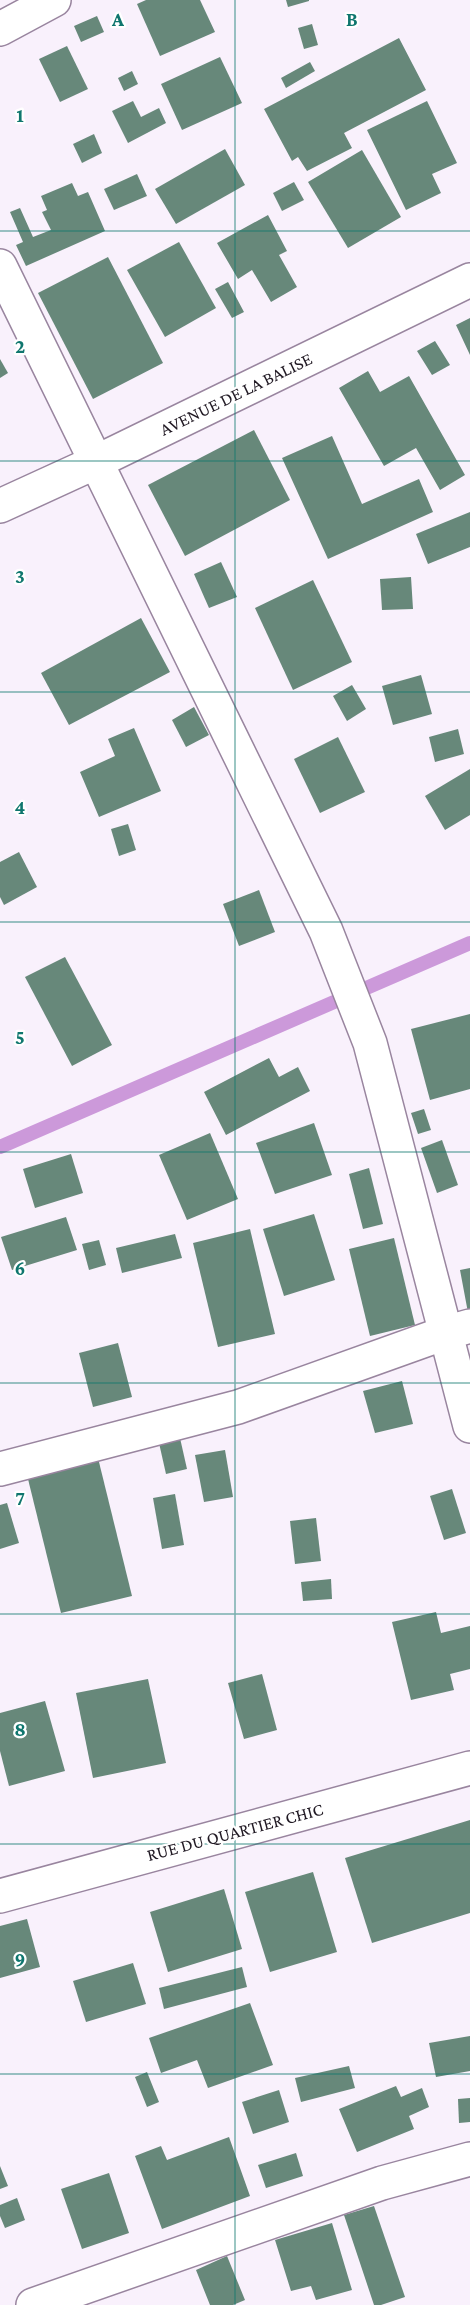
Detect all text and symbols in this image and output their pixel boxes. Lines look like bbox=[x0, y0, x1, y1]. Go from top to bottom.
text: A bbox=[111, 8, 125, 30]
text: B bbox=[346, 8, 358, 30]
text: 1 bbox=[16, 104, 24, 126]
text: 2 bbox=[15, 335, 25, 357]
street label: AVENUE DE LA BALISE bbox=[157, 348, 316, 440]
text: 3 bbox=[15, 565, 25, 587]
text: 4 bbox=[15, 796, 26, 818]
text: 5 bbox=[15, 1026, 25, 1048]
text: 6 bbox=[15, 1257, 25, 1279]
text: 7 bbox=[15, 1487, 25, 1509]
text: 8 bbox=[14, 1718, 26, 1740]
street label: RUE DU QUARTIER CHIC bbox=[145, 1799, 326, 1865]
text: 9 bbox=[15, 1948, 25, 1970]

